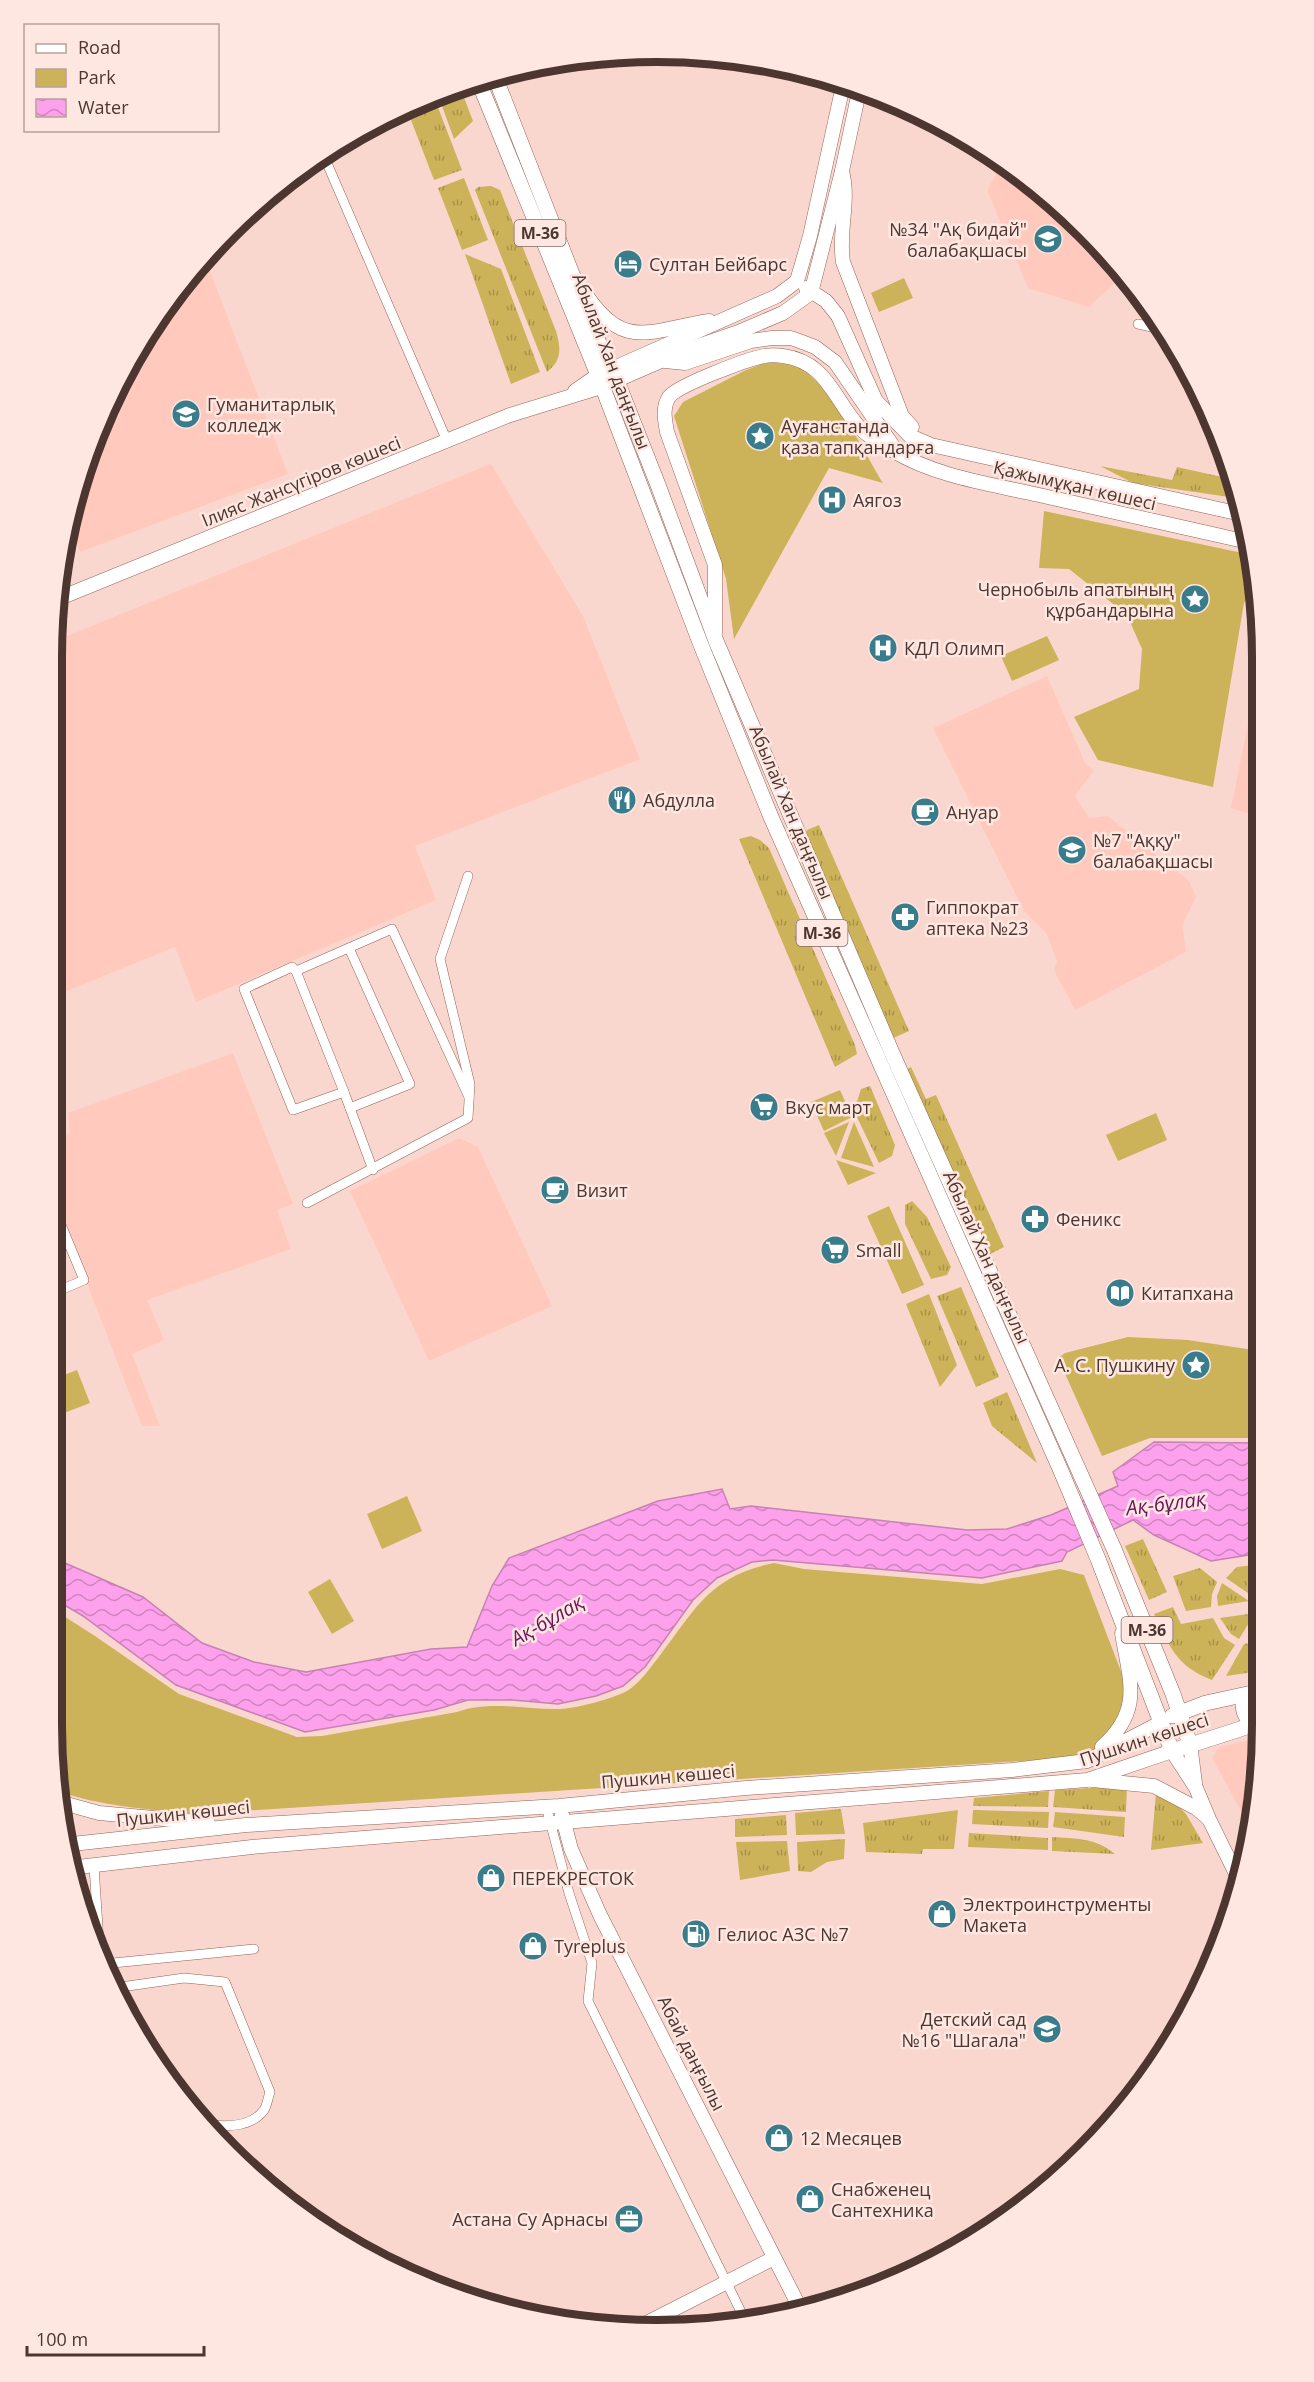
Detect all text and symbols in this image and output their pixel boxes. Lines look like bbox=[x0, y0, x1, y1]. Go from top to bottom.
legend bbox=[24, 24, 219, 132]
text: Road bbox=[78, 35, 121, 59]
text: Park bbox=[78, 65, 116, 89]
text: Water bbox=[78, 95, 129, 119]
place label: №34 "Ақ бидай" балабақшасы bbox=[889, 217, 1027, 262]
road number: M-36 bbox=[514, 220, 566, 246]
school or university icon: №34 "Ақ бидай" балабақшасы bbox=[1032, 223, 1064, 255]
hotel icon: Султан Бейбарс bbox=[612, 248, 644, 280]
place label: Султан Бейбарс bbox=[649, 252, 787, 276]
street label: Абылай Хан даңғылы bbox=[567, 270, 657, 452]
place label: Гуманитарлық колледж bbox=[207, 392, 335, 437]
school or university icon: Гуманитарлық колледж bbox=[170, 398, 202, 430]
place label: Ауғанстанда қаза тапқандарға bbox=[781, 414, 934, 459]
place icon: Ауғанстанда қаза тапқандарға bbox=[744, 420, 776, 452]
street label: Ілияс Жансүгіров көшесі bbox=[198, 430, 404, 532]
street label: Қажымұқан көшесі bbox=[991, 455, 1159, 515]
hospital icon: Аягоз bbox=[816, 484, 848, 516]
place label: Аягоз bbox=[853, 488, 902, 512]
place label: Чернобыль апатының құрбандарына bbox=[978, 577, 1174, 622]
place icon: Чернобыль апатының құрбандарына bbox=[1179, 583, 1211, 615]
hospital icon: КДЛ Олимп bbox=[867, 632, 899, 664]
place label: КДЛ Олимп bbox=[904, 636, 1005, 660]
street label: Абылай Хан даңғылы bbox=[744, 721, 840, 903]
restaurant icon: Абдулла bbox=[606, 784, 638, 816]
place label: Абдулла bbox=[643, 788, 715, 812]
cafe icon: Ануар bbox=[909, 796, 941, 828]
place label: Ануар bbox=[946, 800, 999, 824]
place label: №7 "Аққу" балабақшасы bbox=[1093, 828, 1213, 873]
school or university icon: №7 "Аққу" балабақшасы bbox=[1056, 834, 1088, 866]
place label: Гиппократ аптека №23 bbox=[926, 895, 1029, 940]
pharmacy icon: Гиппократ аптека №23 bbox=[889, 901, 921, 933]
road number: M-36 bbox=[796, 920, 848, 946]
supermarket icon: Вкус март bbox=[748, 1091, 780, 1123]
place label: Вкус март bbox=[785, 1095, 871, 1119]
street label: Абылай Хан даңғылы bbox=[938, 1167, 1036, 1347]
cafe icon: Визит bbox=[539, 1174, 571, 1206]
place label: Визит bbox=[576, 1178, 628, 1202]
pharmacy icon: Феникс bbox=[1019, 1203, 1051, 1235]
place label: Феникс bbox=[1056, 1207, 1122, 1231]
supermarket icon: Small bbox=[819, 1234, 851, 1266]
place label: Small bbox=[856, 1238, 902, 1262]
library icon: Китапхана bbox=[1104, 1277, 1136, 1309]
place label: Китапхана bbox=[1141, 1281, 1234, 1305]
place icon: А. С. Пушкину bbox=[1180, 1349, 1212, 1381]
place label: А. С. Пушкину bbox=[1054, 1353, 1176, 1377]
water label: Ақ-бұлақ bbox=[1122, 1485, 1208, 1522]
water label: Ақ-бұлақ bbox=[504, 1588, 589, 1653]
road number: M-36 bbox=[1122, 1617, 1172, 1643]
street label: Пушкин көшесі bbox=[1076, 1707, 1212, 1771]
street label: Пушкин көшесі bbox=[600, 1758, 736, 1794]
street label: Пушкин көшесі bbox=[115, 1794, 251, 1832]
shop icon: ПЕРЕКРЕСТОК bbox=[475, 1862, 507, 1894]
place label: ПЕРЕКРЕСТОК bbox=[512, 1866, 634, 1890]
place label: Электроинструменты Макета bbox=[963, 1892, 1151, 1937]
shop icon: Электроинструменты Макета bbox=[926, 1898, 958, 1930]
fuel station icon: Гелиос АЗС №7 bbox=[680, 1918, 712, 1950]
place label: Гелиос АЗС №7 bbox=[717, 1922, 849, 1946]
shop icon: Tyreplus bbox=[517, 1930, 549, 1962]
place label: Tyreplus bbox=[554, 1934, 626, 1958]
street label: Абай даңғылы bbox=[653, 1991, 731, 2115]
place label: Детский сад №16 "Шагала" bbox=[901, 2007, 1026, 2052]
school or university icon: Детский сад №16 "Шагала" bbox=[1031, 2013, 1063, 2045]
shop icon: 12 Месяцев bbox=[763, 2122, 795, 2154]
place label: 12 Месяцев bbox=[800, 2126, 902, 2150]
place label: Снабженец Сантехника bbox=[831, 2177, 934, 2222]
shop icon: Снабженец Сантехника bbox=[794, 2183, 826, 2215]
office icon: Астана Су Арнасы bbox=[613, 2203, 645, 2235]
place label: Астана Су Арнасы bbox=[452, 2207, 608, 2231]
scale bar bbox=[27, 2319, 204, 2357]
text: 100 m bbox=[36, 2327, 88, 2351]

